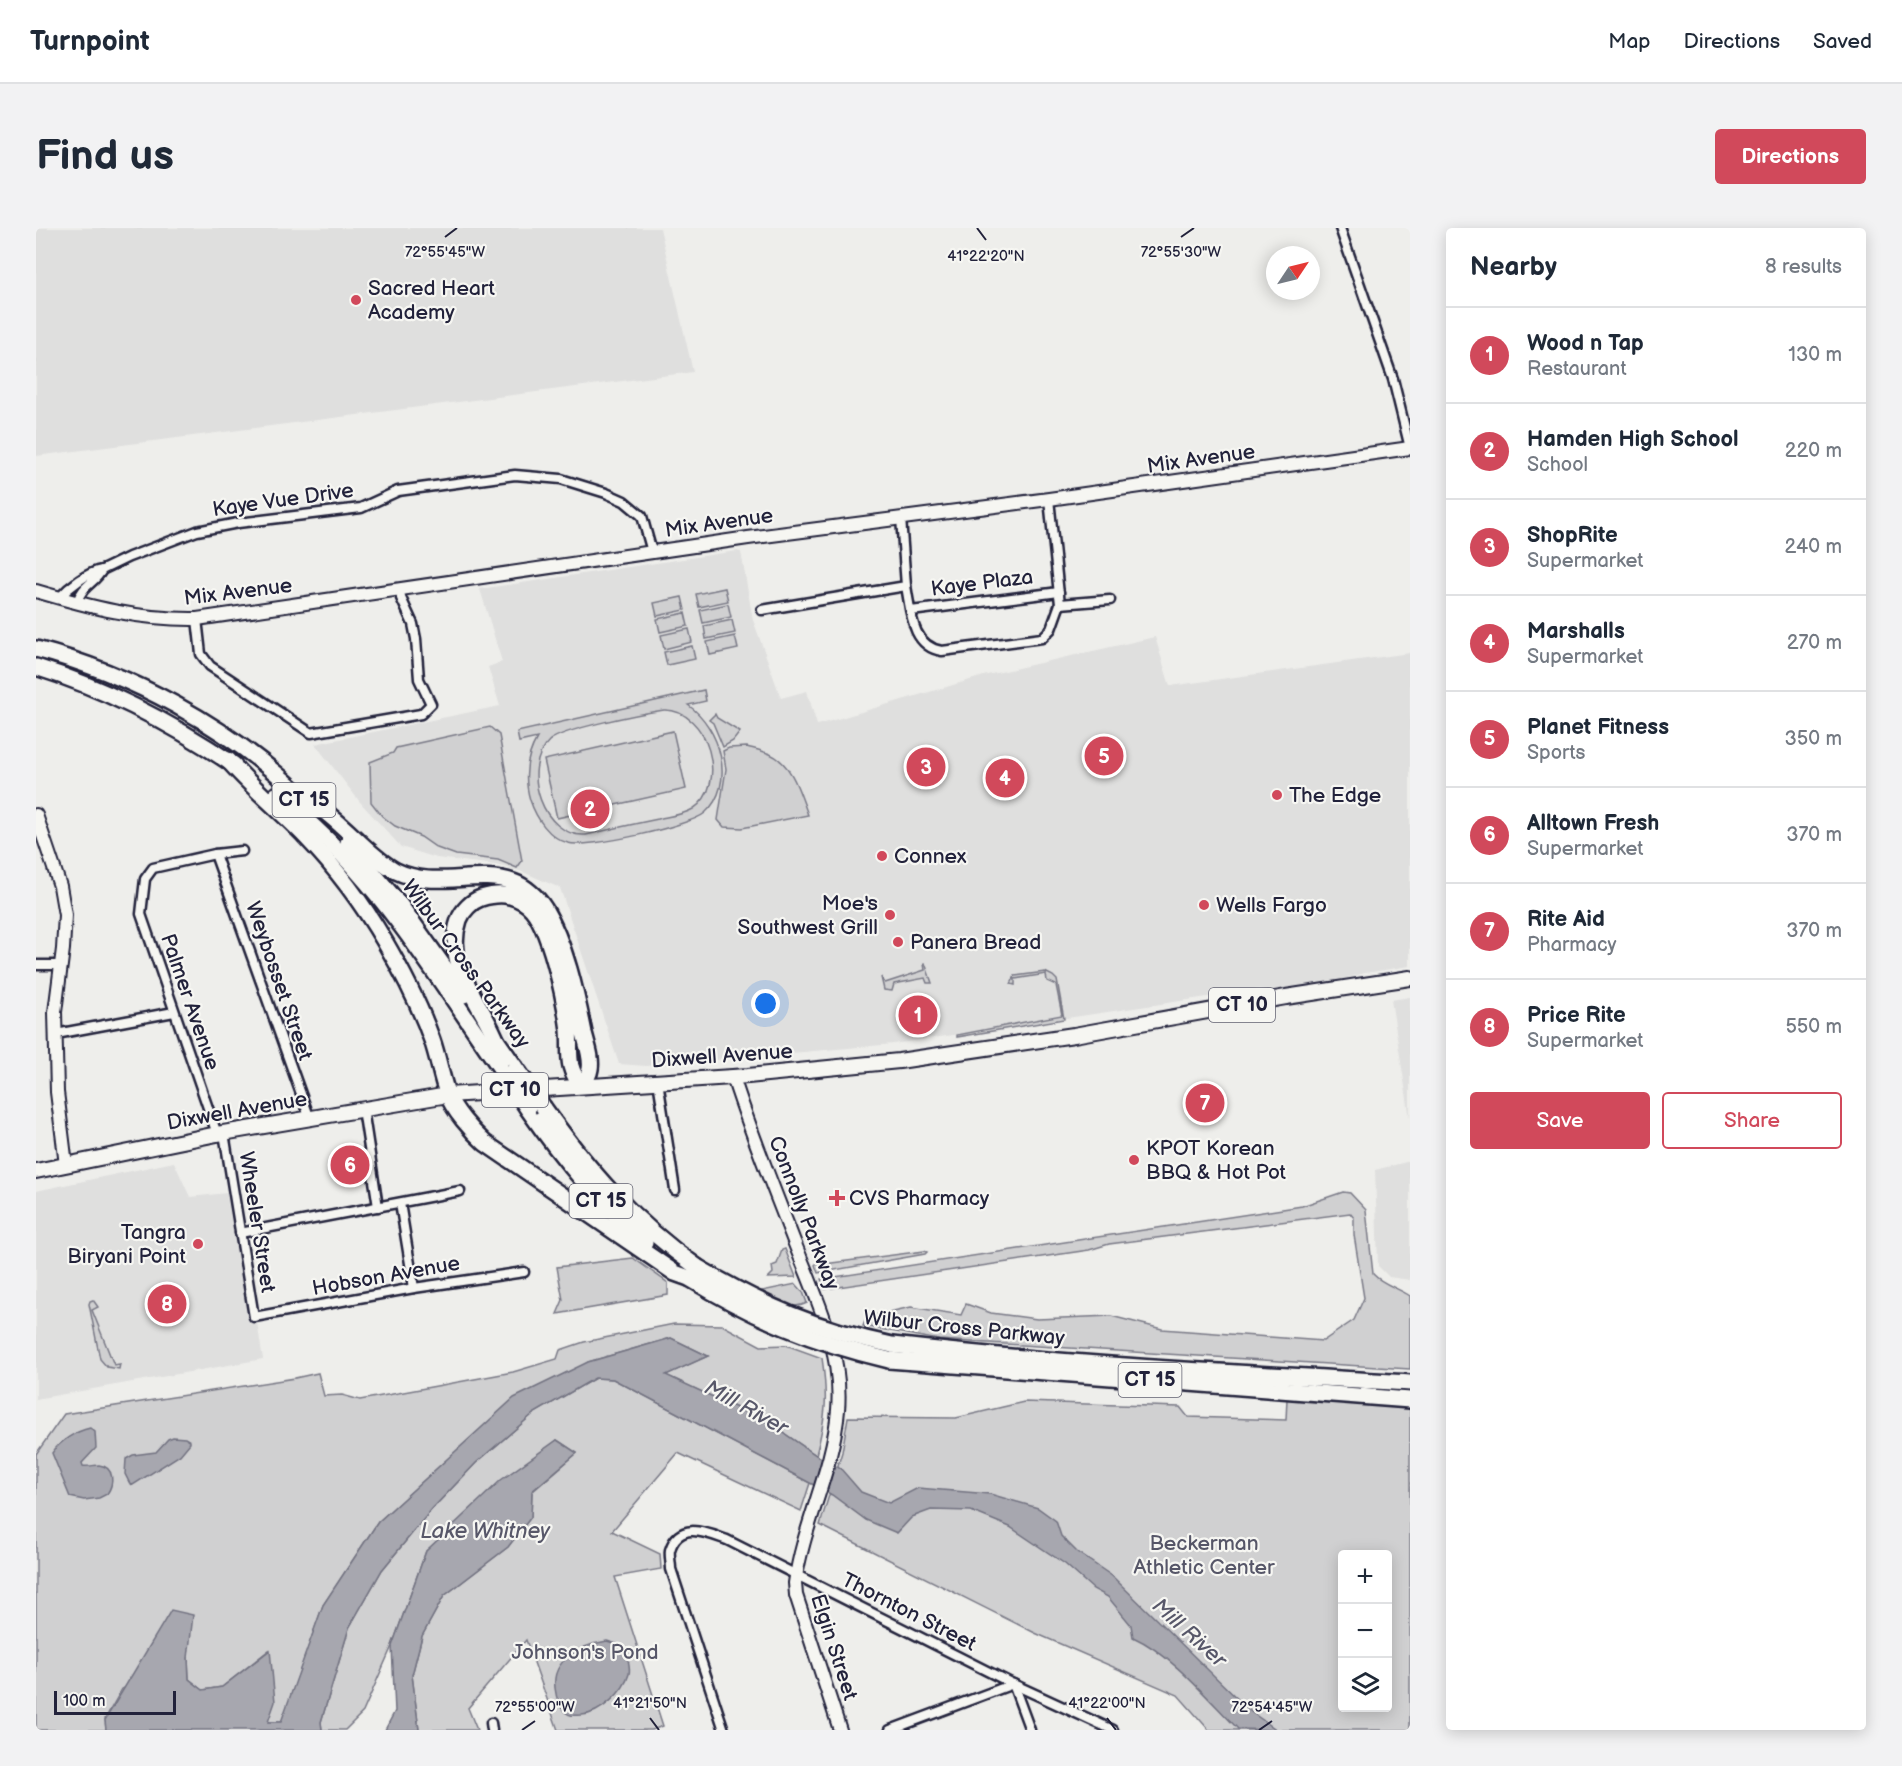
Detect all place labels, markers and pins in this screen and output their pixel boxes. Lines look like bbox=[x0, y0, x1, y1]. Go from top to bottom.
place label: Sacred Heart Academy bbox=[368, 276, 496, 325]
marker: Sacred Heart Academy bbox=[349, 293, 363, 307]
pin: 5 bbox=[1084, 734, 1124, 778]
pin: 3 bbox=[906, 744, 946, 790]
pin: 4 bbox=[986, 756, 1024, 800]
place label: The Edge bbox=[1289, 783, 1381, 808]
pin: 2 bbox=[570, 786, 610, 832]
marker: The Edge bbox=[1270, 788, 1284, 802]
place label: Connex bbox=[894, 844, 967, 869]
marker: Connex bbox=[875, 849, 889, 863]
place label: Moe's Southwest Grill bbox=[737, 891, 878, 940]
place label: Wells Fargo bbox=[1216, 893, 1327, 918]
marker: Wells Fargo bbox=[1197, 898, 1211, 912]
marker: Moe's Southwest Grill bbox=[883, 908, 897, 922]
place label: Panera Bread bbox=[910, 930, 1041, 955]
marker: Panera Bread bbox=[891, 935, 905, 949]
pin: 1 bbox=[898, 992, 938, 1038]
pin: 7 bbox=[1186, 1080, 1224, 1126]
place label: KPOT Korean BBQ & Hot Pot bbox=[1146, 1136, 1287, 1185]
pin: 6 bbox=[330, 1142, 370, 1188]
marker: KPOT Korean BBQ & Hot Pot bbox=[1127, 1153, 1141, 1167]
place label: CVS Pharmacy bbox=[849, 1186, 990, 1211]
marker: CVS Pharmacy bbox=[830, 1191, 844, 1205]
place label: Tangra Biryani Point bbox=[67, 1220, 187, 1269]
marker: Tangra Biryani Point bbox=[191, 1237, 205, 1251]
pin: 8 bbox=[148, 1282, 186, 1326]

